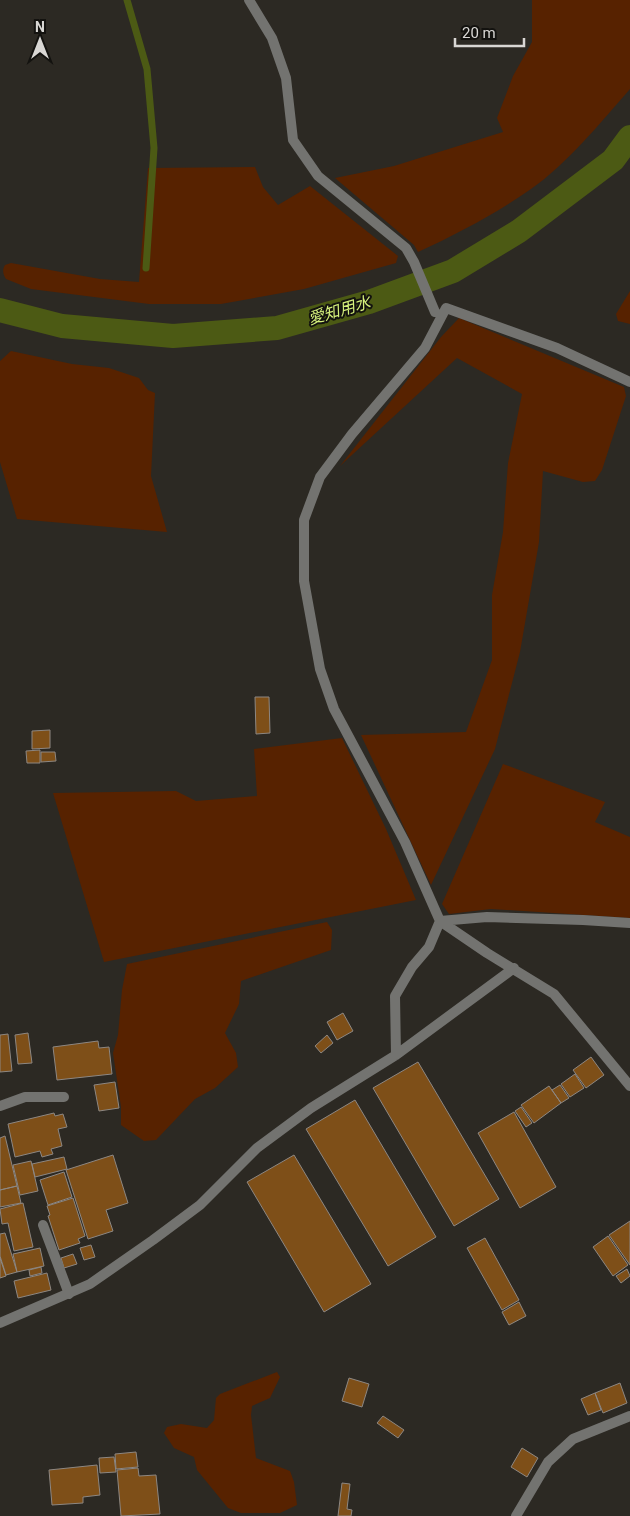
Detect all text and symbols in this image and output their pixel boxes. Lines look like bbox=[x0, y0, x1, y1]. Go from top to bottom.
north arrow bbox=[15, 15, 65, 65]
scale bar bbox=[455, 15, 524, 47]
text: N bbox=[35, 19, 45, 35]
text: 20 m bbox=[462, 24, 496, 42]
water label: 愛知用水 bbox=[306, 292, 374, 328]

